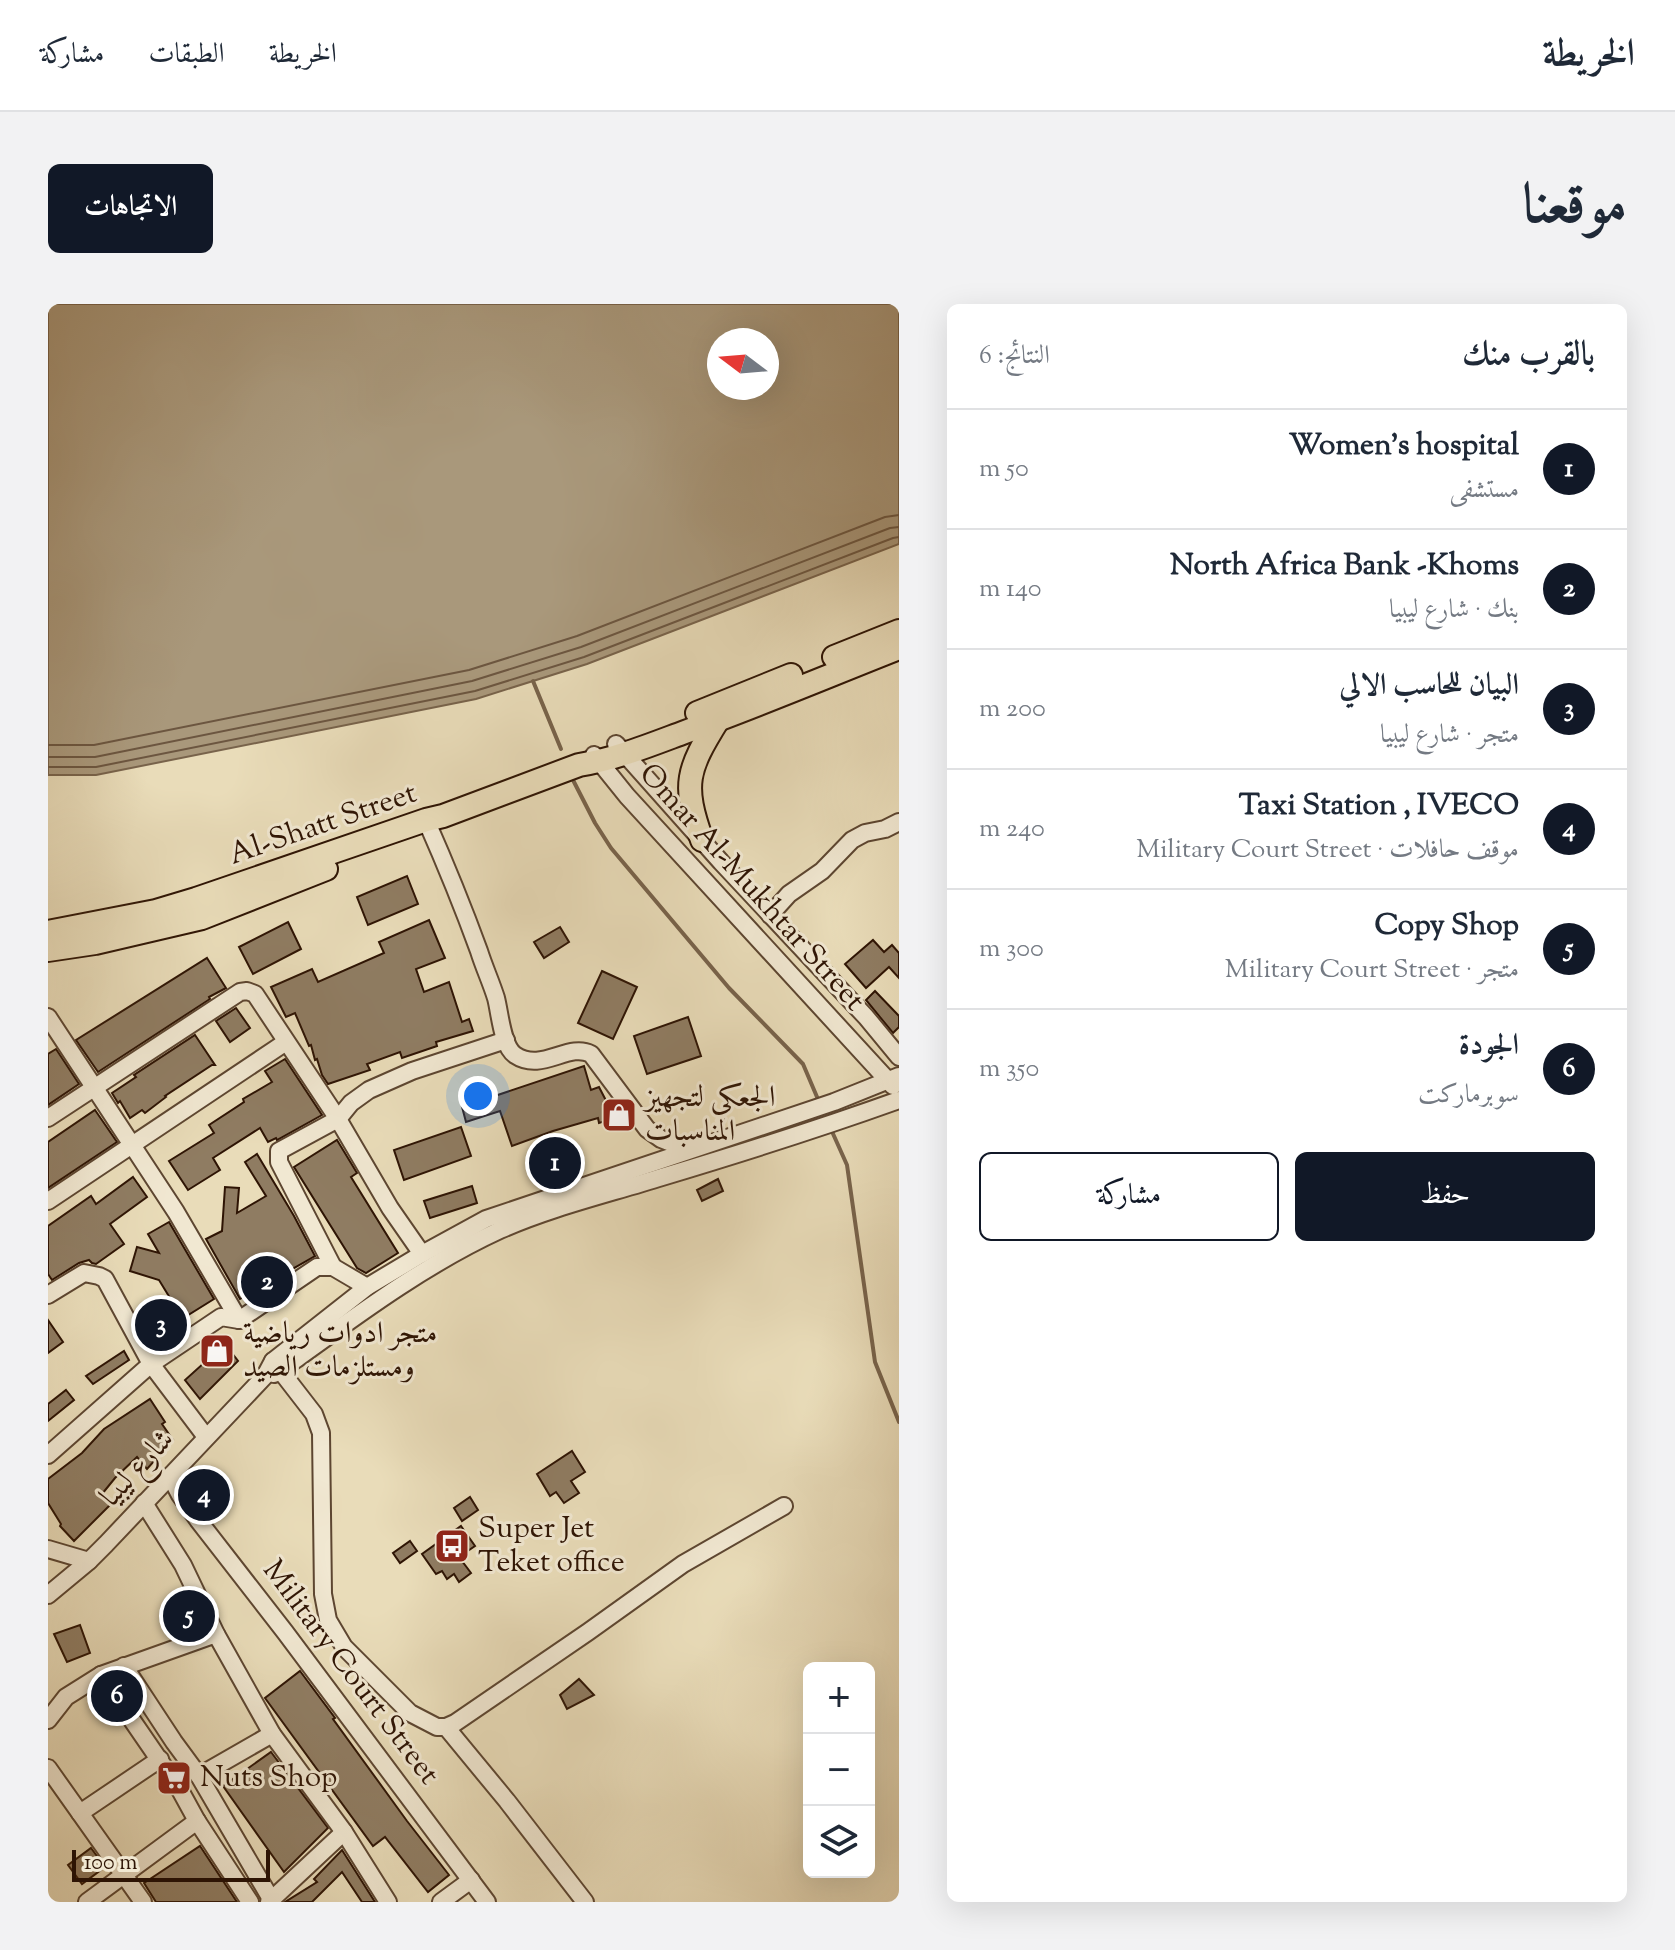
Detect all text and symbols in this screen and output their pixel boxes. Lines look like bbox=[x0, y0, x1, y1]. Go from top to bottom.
text: الخريطة bbox=[1543, 29, 1635, 83]
text: مشاركة bbox=[40, 35, 104, 75]
text: الطبقات bbox=[148, 35, 225, 75]
text: الخريطة bbox=[269, 35, 337, 75]
button: الاتجاهات bbox=[48, 164, 213, 253]
text: موقعنا bbox=[1522, 168, 1627, 249]
north arrow bbox=[707, 328, 779, 400]
text: بالقرب منك bbox=[1462, 331, 1595, 380]
text: النتائج: 6 bbox=[979, 338, 1050, 375]
text: Women's hospital bbox=[1289, 425, 1519, 468]
text: 50 m bbox=[979, 451, 1029, 488]
text: 1 bbox=[1565, 451, 1573, 488]
text: مستشفى bbox=[1450, 472, 1519, 509]
text: North Africa Bank -Khoms bbox=[1170, 545, 1519, 588]
text: 140 m bbox=[979, 571, 1042, 608]
text: 2 bbox=[1563, 571, 1575, 608]
text: بنك · شارع ليبيا bbox=[1389, 592, 1519, 629]
text: البيان للحاسب الالي bbox=[1339, 665, 1519, 708]
text: 200 m bbox=[979, 691, 1046, 728]
text: 3 bbox=[1564, 691, 1574, 728]
text: متجر · شارع ليبيا bbox=[1380, 717, 1519, 754]
street label: Omar Al-Mukhtar Street bbox=[628, 755, 874, 1021]
street label: Al-Shatt Street bbox=[223, 773, 423, 877]
text: Taxi Station , IVECO bbox=[1239, 785, 1519, 828]
text: 240 m bbox=[979, 811, 1045, 848]
text: 4 bbox=[1562, 811, 1576, 848]
text: موقف حافلات · Military Court Street bbox=[1136, 832, 1519, 869]
text: Copy Shop bbox=[1374, 905, 1519, 948]
text: 300 m bbox=[979, 931, 1044, 968]
text: 5 bbox=[1565, 931, 1573, 968]
text: متجر · Military Court Street bbox=[1225, 952, 1519, 989]
text: الجودة bbox=[1459, 1025, 1519, 1068]
text: 350 m bbox=[979, 1051, 1039, 1088]
text: 6 bbox=[1563, 1051, 1575, 1088]
your location bbox=[458, 1076, 498, 1116]
place label: الجعكي لتجهيز المناسبات bbox=[642, 1077, 776, 1154]
text: سوبرماركت bbox=[1418, 1077, 1519, 1114]
shop icon: الجعكي لتجهيز المناسبات bbox=[600, 1096, 638, 1134]
pin: 1 bbox=[529, 1133, 581, 1193]
button: مشاركة bbox=[979, 1152, 1279, 1241]
button: حفظ bbox=[1295, 1152, 1595, 1241]
pin: 2 bbox=[241, 1252, 293, 1312]
pin: 3 bbox=[135, 1295, 187, 1355]
place label: متجر ادوات رياضية ومستلزمات الصيد bbox=[243, 1313, 438, 1390]
shop icon: متجر ادوات رياضية ومستلزمات الصيد bbox=[198, 1332, 236, 1370]
street label: شارع ليبيا bbox=[91, 1420, 186, 1518]
pin: 4 bbox=[178, 1465, 230, 1525]
place label: Super Jet Teket office bbox=[478, 1508, 625, 1585]
bus stop icon: Super Jet Teket office bbox=[433, 1527, 471, 1565]
street label: Military Court Street bbox=[251, 1552, 449, 1794]
pin: 5 bbox=[163, 1586, 215, 1646]
map controls bbox=[803, 1662, 875, 1878]
button: + bbox=[803, 1662, 875, 1734]
pin: 6 bbox=[91, 1666, 143, 1726]
button: − bbox=[803, 1734, 875, 1806]
place label: Nuts Shop bbox=[200, 1757, 337, 1800]
supermarket icon: Nuts Shop bbox=[155, 1759, 193, 1797]
button: layers bbox=[803, 1806, 875, 1878]
scale bar bbox=[72, 1846, 270, 1882]
text: 100 m bbox=[84, 1848, 137, 1880]

